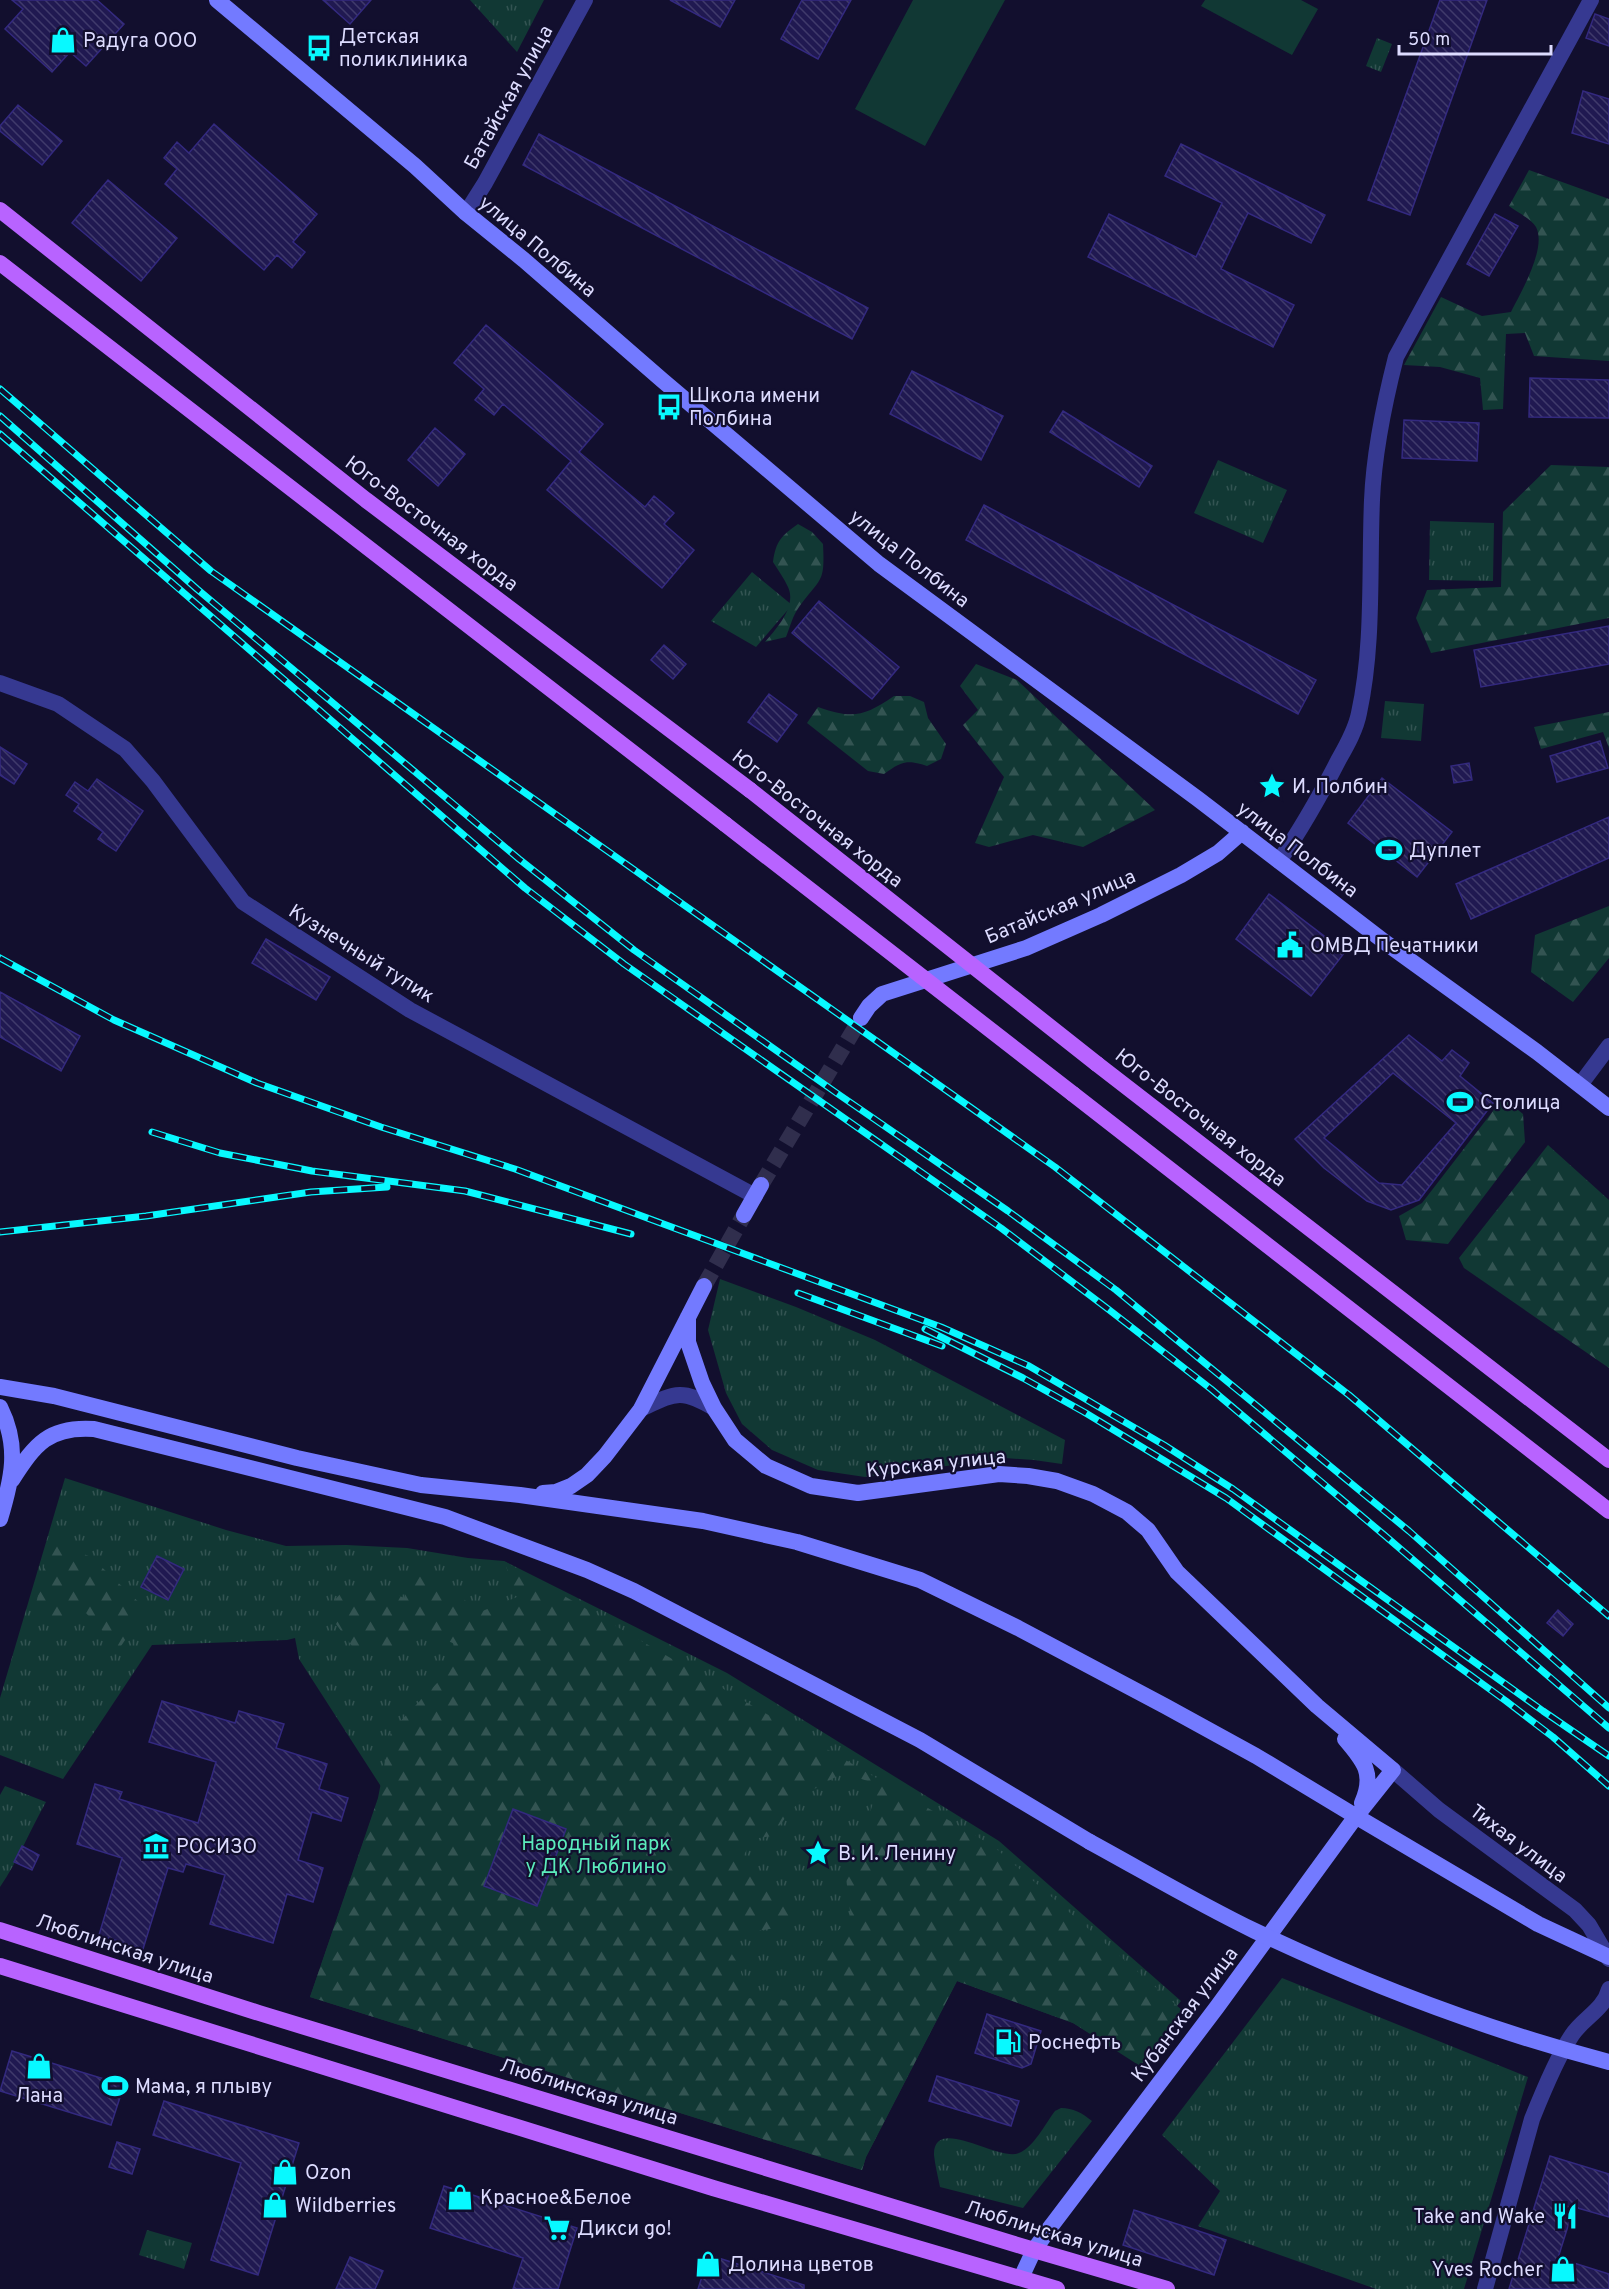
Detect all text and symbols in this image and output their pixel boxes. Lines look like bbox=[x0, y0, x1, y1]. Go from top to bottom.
scale bar bbox=[1399, 18, 1550, 56]
street label: Батайская улица bbox=[459, 21, 560, 175]
shop icon: Радуга ООО bbox=[48, 25, 78, 55]
place label: Детская поликлиника bbox=[339, 25, 468, 74]
place label: Радуга ООО bbox=[83, 29, 197, 55]
text: 50 m bbox=[1408, 29, 1450, 52]
bus stop icon: Детская поликлиника bbox=[304, 33, 334, 63]
street label: улица Полбина bbox=[473, 191, 601, 304]
place label: Школа имени Полбина bbox=[689, 384, 820, 433]
bus stop icon: Школа имени Полбина bbox=[654, 392, 684, 422]
street label: Юго-Восточная хорда bbox=[339, 451, 523, 598]
street label: улица Полбина bbox=[843, 505, 974, 615]
street label: Юго-Восточная хорда bbox=[726, 745, 908, 895]
place icon: И. Полбин bbox=[1257, 771, 1287, 801]
place label: И. Полбин bbox=[1292, 775, 1388, 801]
street label: улица Полбина bbox=[1231, 796, 1363, 905]
sports icon: Дуплет bbox=[1374, 835, 1404, 865]
place label: Дуплет bbox=[1409, 839, 1481, 865]
street label: Батайская улица bbox=[982, 864, 1140, 951]
street label: Кузнечный тупик bbox=[283, 899, 439, 1010]
public building icon: ОМВД Печатники bbox=[1275, 930, 1305, 960]
place label: ОМВД Печатники bbox=[1310, 934, 1479, 960]
street label: Юго-Восточная хорда bbox=[1109, 1044, 1291, 1194]
sports icon: Столица bbox=[1445, 1087, 1475, 1117]
place label: Столица bbox=[1480, 1091, 1560, 1117]
street label: Курская улица bbox=[865, 1445, 1007, 1485]
street label: Тихая улица bbox=[1464, 1799, 1572, 1890]
museum icon: РОСИЗО bbox=[141, 1831, 171, 1861]
park label: Народный парк у ДК Люблино bbox=[521, 1832, 671, 1881]
place label: РОСИЗО bbox=[176, 1835, 257, 1861]
place icon: В. И. Ленину bbox=[803, 1838, 833, 1868]
place label: В. И. Ленину bbox=[838, 1842, 956, 1868]
street label: Люблинская улица bbox=[32, 1909, 216, 1991]
street label: Кубанская улица bbox=[1126, 1942, 1245, 2088]
fuel station icon: Роснефть bbox=[993, 2027, 1023, 2057]
place label: Роснефть bbox=[1028, 2031, 1121, 2057]
shop icon: Лана bbox=[24, 2051, 54, 2081]
street label: Люблинская улица bbox=[496, 2053, 681, 2132]
sports icon: Мама, я плыву bbox=[100, 2071, 130, 2101]
place label: Мама, я плыву bbox=[135, 2075, 272, 2101]
place label: Лана bbox=[15, 2084, 63, 2110]
shop icon: Ozon bbox=[270, 2157, 300, 2187]
place label: Ozon bbox=[305, 2161, 351, 2187]
shop icon: Красное&Белое bbox=[445, 2182, 475, 2212]
place label: Красное&Белое bbox=[480, 2186, 632, 2212]
shop icon: Wildberries bbox=[260, 2190, 290, 2220]
place label: Wildberries bbox=[295, 2194, 396, 2220]
street label: Люблинская улица bbox=[961, 2195, 1146, 2274]
restaurant icon: Take and Wake bbox=[1550, 2201, 1580, 2231]
place label: Take and Wake bbox=[1413, 2205, 1545, 2231]
supermarket icon: Дикси go! bbox=[542, 2213, 572, 2243]
place label: Дикси go! bbox=[577, 2217, 672, 2243]
shop icon: Долина цветов bbox=[693, 2249, 723, 2279]
place label: Долина цветов bbox=[728, 2253, 874, 2279]
shop icon: Yves Rocher bbox=[1548, 2254, 1578, 2284]
place label: Yves Rocher bbox=[1432, 2258, 1543, 2284]

